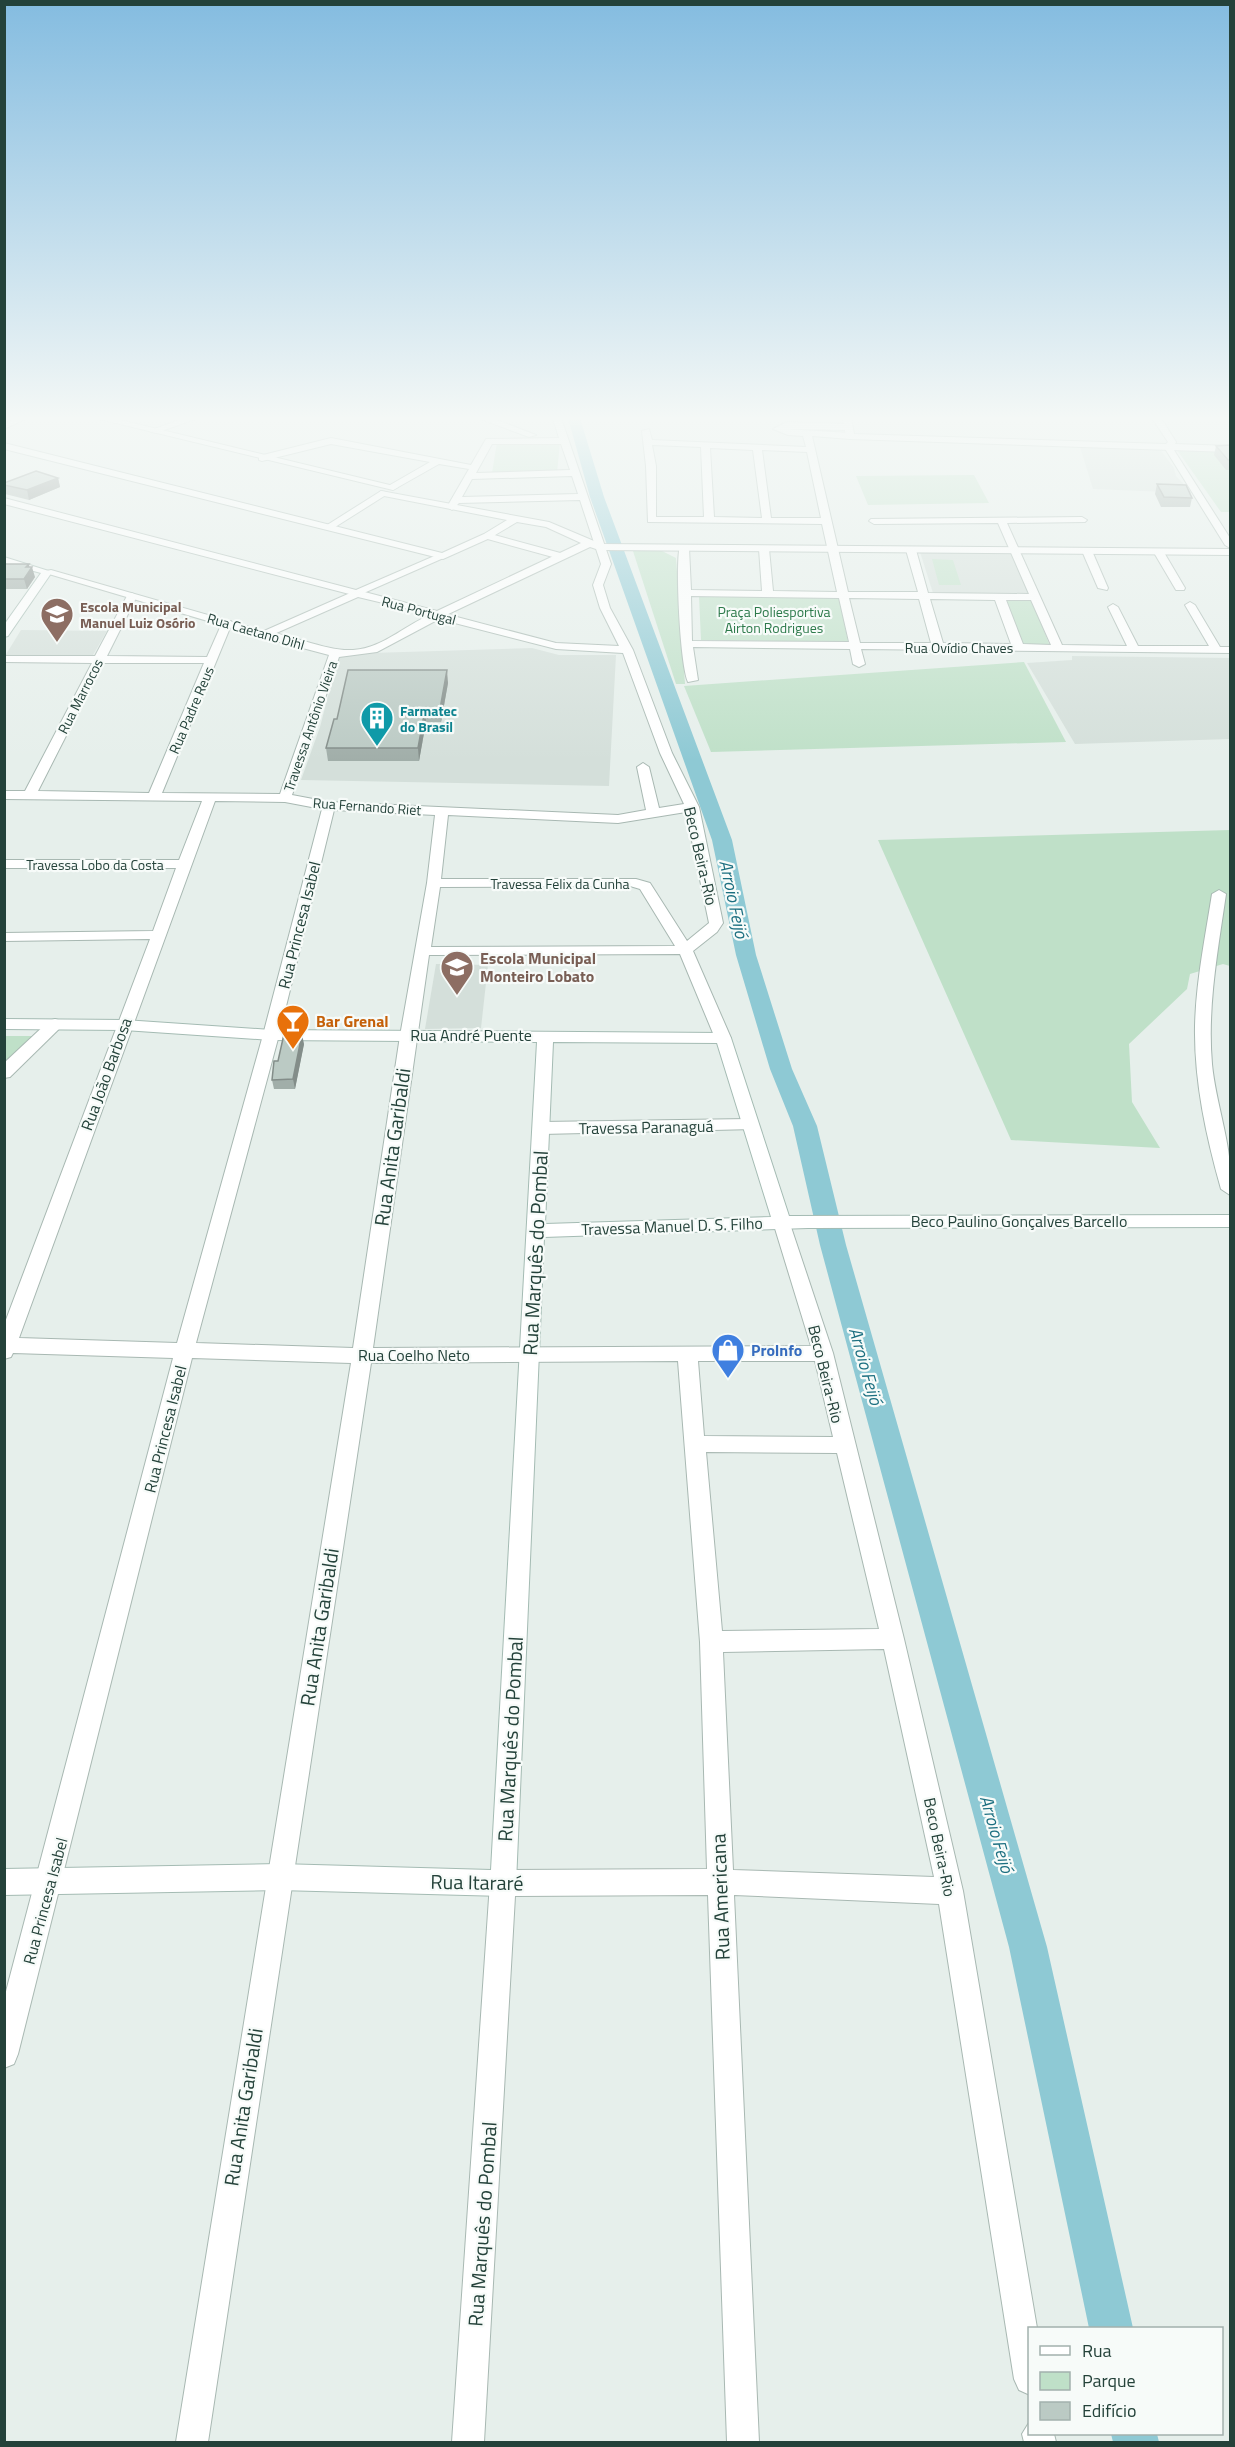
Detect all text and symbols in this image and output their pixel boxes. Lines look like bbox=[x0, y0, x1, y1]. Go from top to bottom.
street label: Rua Portugal bbox=[379, 590, 459, 630]
school or university icon: Escola Municipal Manuel Luiz Osório bbox=[39, 596, 75, 643]
place label: Escola Municipal Manuel Luiz Osório bbox=[80, 596, 196, 633]
park label: Praça Poliesportiva Airton Rodrigues bbox=[717, 601, 831, 638]
street label: Rua Caetano Dihl bbox=[205, 607, 307, 655]
street label: Rua Ovídio Chaves bbox=[905, 637, 1013, 658]
street label: Rua Marrocos bbox=[52, 655, 108, 737]
street label: Travessa Antônio Vieira bbox=[278, 658, 342, 794]
street label: Rua Padre Reus bbox=[163, 663, 219, 757]
building icon: Farmatec do Brasil bbox=[359, 700, 395, 747]
place label: Farmatec do Brasil bbox=[400, 700, 457, 737]
street label: Rua Fernando Riet bbox=[312, 792, 422, 820]
street label: Beco Beira-Rio bbox=[678, 804, 724, 908]
street label: Travessa Lobo da Costa bbox=[26, 854, 164, 875]
water label: Arroio Feijó bbox=[713, 857, 756, 942]
street label: Rua Princesa Isabel bbox=[272, 859, 326, 991]
street label: Travessa Felix da Cunha bbox=[490, 873, 630, 894]
place label: Escola Municipal Monteiro Lobato bbox=[480, 946, 596, 988]
school or university icon: Escola Municipal Monteiro Lobato bbox=[439, 949, 475, 996]
bar icon: Bar Grenal bbox=[275, 1003, 311, 1050]
place label: Bar Grenal bbox=[316, 1009, 389, 1033]
street label: Rua João Barbosa bbox=[74, 1014, 138, 1134]
street label: Rua André Puente bbox=[410, 1023, 532, 1047]
street label: Rua Anita Garibaldi bbox=[366, 1066, 418, 1228]
street label: Travessa Paranaguá bbox=[578, 1114, 714, 1140]
street label: Rua Marquês do Pombal bbox=[514, 1150, 556, 1356]
street label: Beco Paulino Gonçalves Barcello bbox=[911, 1209, 1127, 1233]
street label: Travessa Manuel D. S. Filho bbox=[581, 1211, 763, 1241]
street label: Beco Beira-Rio bbox=[802, 1322, 850, 1426]
water label: Arroio Feijó bbox=[842, 1324, 890, 1409]
shop icon: ProInfo bbox=[710, 1332, 746, 1379]
place label: ProInfo bbox=[751, 1338, 802, 1362]
street label: Rua Coelho Neto bbox=[358, 1343, 470, 1367]
street label: Rua Princesa Isabel bbox=[138, 1363, 192, 1495]
street label: Rua Anita Garibaldi bbox=[291, 1546, 347, 1708]
street label: Rua Marquês do Pombal bbox=[489, 1636, 531, 1842]
water label: Arroio Feijó bbox=[973, 1792, 1021, 1877]
street label: Beco Beira-Rio bbox=[918, 1795, 962, 1899]
street label: Rua Americana bbox=[702, 1833, 738, 1961]
street label: Rua Princesa Isabel bbox=[17, 1835, 73, 1967]
street label: Rua Itararé bbox=[430, 1866, 524, 1898]
street label: Rua Anita Garibaldi bbox=[215, 2026, 271, 2188]
street label: Rua Marquês do Pombal bbox=[459, 2120, 505, 2328]
legend bbox=[1028, 2327, 1223, 2435]
text: Rua bbox=[1082, 2337, 1112, 2364]
text: Parque bbox=[1082, 2367, 1136, 2394]
text: Edifício bbox=[1082, 2397, 1136, 2424]

